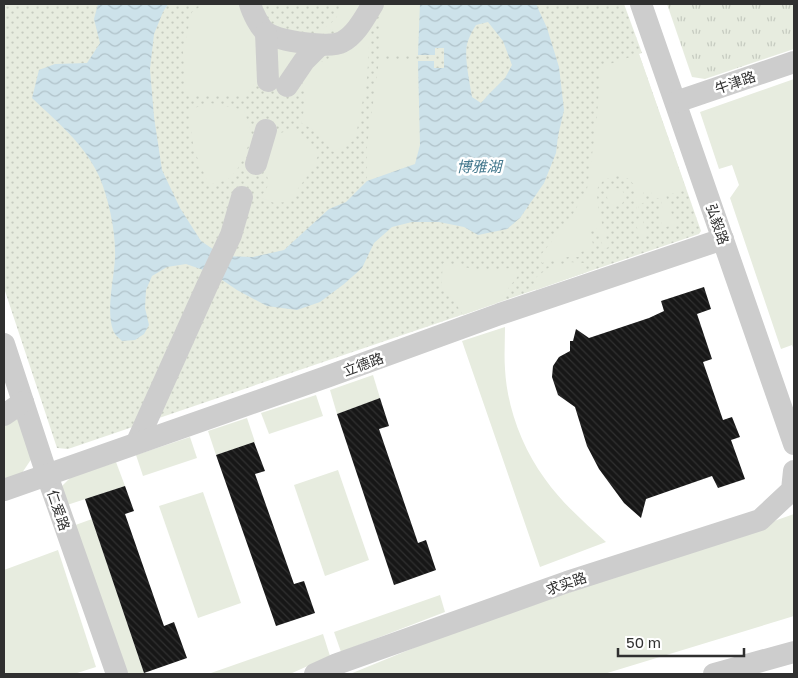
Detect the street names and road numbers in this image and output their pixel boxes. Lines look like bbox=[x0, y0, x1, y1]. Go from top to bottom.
street label: 牛津路 bbox=[712, 67, 758, 97]
street label: 弘毅路 bbox=[703, 201, 733, 247]
street label: 立德路 bbox=[340, 349, 386, 379]
street label: 仁爱路 bbox=[44, 487, 74, 533]
street label: 求实路 bbox=[543, 568, 589, 598]

